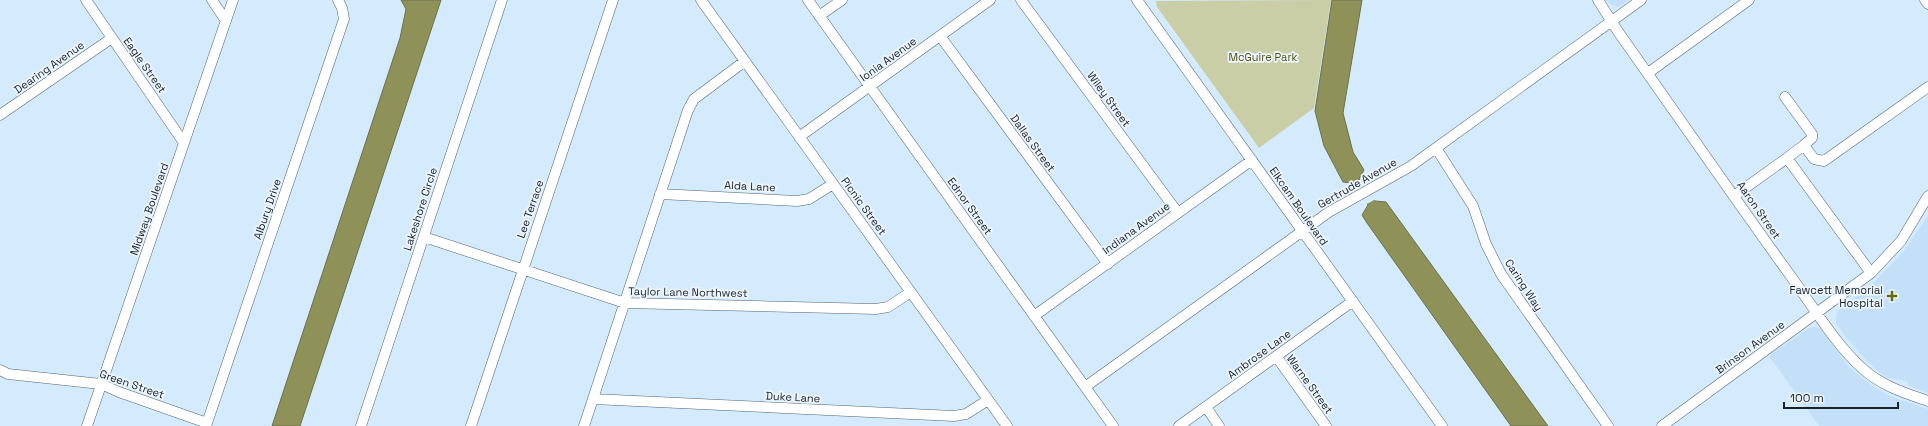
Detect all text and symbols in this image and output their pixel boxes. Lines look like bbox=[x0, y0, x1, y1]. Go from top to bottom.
street label: Eagle Street bbox=[121, 34, 169, 96]
street label: Ionia Avenue bbox=[857, 34, 919, 84]
street label: Dearing Avenue bbox=[11, 38, 87, 96]
park label: McGuire Park bbox=[1229, 50, 1298, 64]
street label: Wiley Street bbox=[1084, 69, 1134, 129]
street label: Dallas Street bbox=[1007, 112, 1059, 174]
street label: Gertrude Avenue bbox=[1315, 155, 1399, 211]
street label: Midway Boulevard bbox=[127, 161, 171, 257]
street label: Elkcam Boulevard bbox=[1267, 164, 1331, 248]
street label: Lakeshore Circle bbox=[400, 166, 440, 252]
street label: Picnic Street bbox=[838, 174, 890, 238]
street label: Ednor Street bbox=[945, 175, 995, 237]
street label: Albury Drive bbox=[250, 177, 284, 241]
street label: Lee Terrace bbox=[513, 178, 547, 240]
street label: Alda Lane bbox=[724, 178, 776, 194]
street label: Aaron Street bbox=[1734, 178, 1784, 242]
street label: Indiana Avenue bbox=[1099, 199, 1173, 257]
street label: Caring Way bbox=[1502, 256, 1546, 314]
place label: Fawcett Memorial Hospital bbox=[1790, 283, 1883, 310]
street label: Taylor Lane Northwest bbox=[628, 284, 748, 300]
marker: Fawcett Memorial Hospital bbox=[1886, 290, 1898, 302]
street label: Brinson Avenue bbox=[1713, 317, 1787, 377]
street label: Ambrose Lane bbox=[1225, 326, 1293, 382]
street label: Warne Street bbox=[1284, 352, 1336, 416]
street label: Green Street bbox=[98, 366, 166, 402]
scale bar bbox=[1784, 384, 1898, 410]
street label: Duke Lane bbox=[765, 389, 821, 405]
text: 100 m bbox=[1790, 390, 1824, 406]

